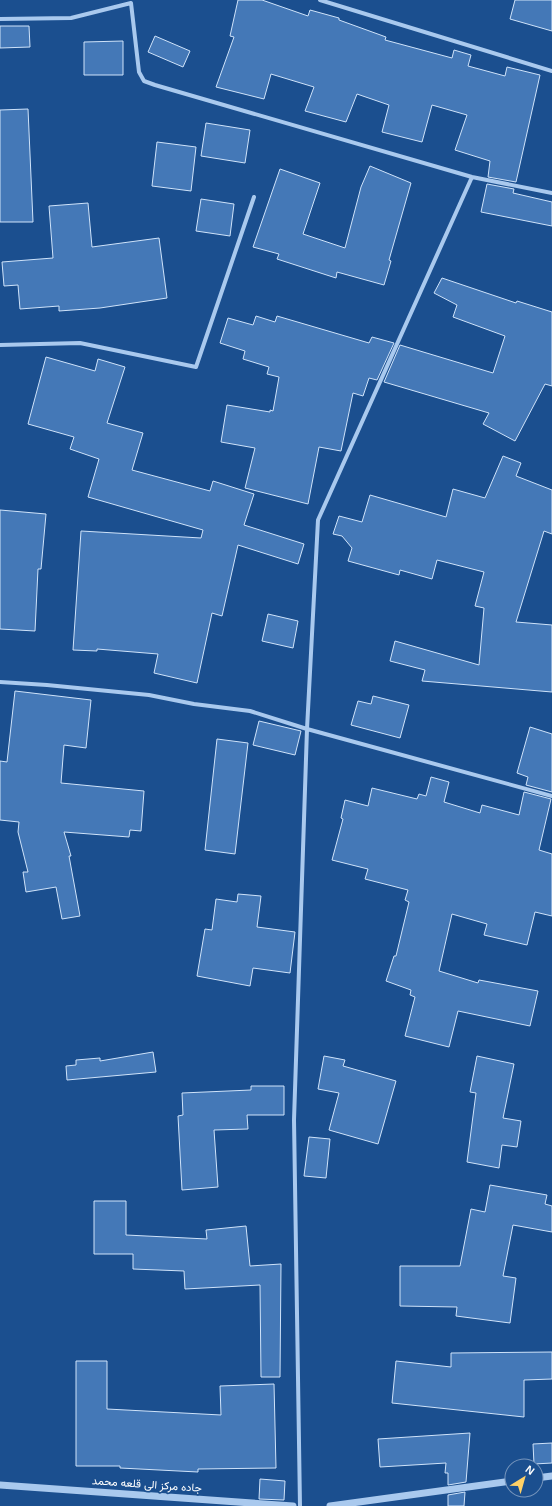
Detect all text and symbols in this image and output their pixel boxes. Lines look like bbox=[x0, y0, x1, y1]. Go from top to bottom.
north arrow bbox=[504, 1458, 544, 1498]
text: N bbox=[523, 1463, 537, 1477]
street label: جاده مرکز الی قلعه محمد bbox=[92, 1474, 202, 1495]

